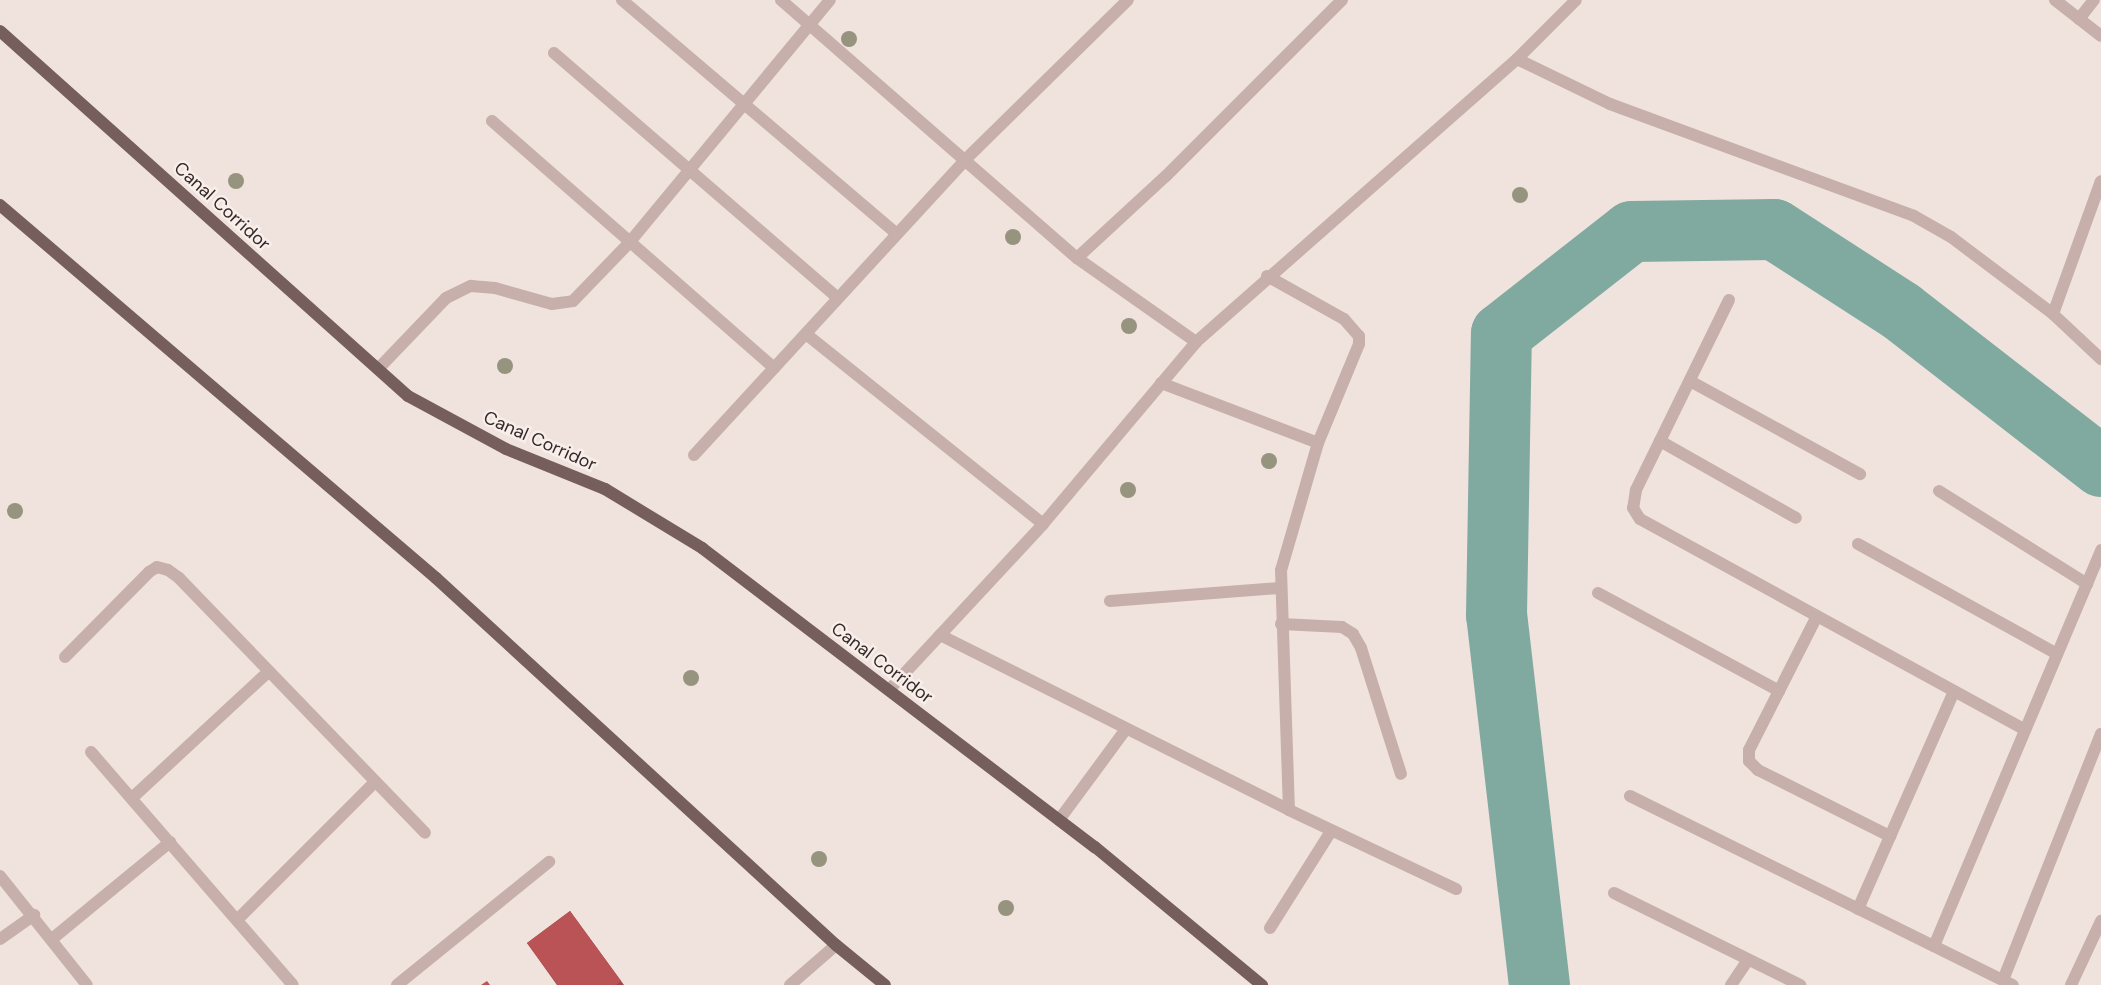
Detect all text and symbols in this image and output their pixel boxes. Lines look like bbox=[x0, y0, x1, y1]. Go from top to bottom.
street label: Canal Corridor bbox=[170, 157, 274, 255]
street label: Canal Corridor bbox=[480, 406, 600, 476]
street label: Canal Corridor bbox=[827, 618, 937, 708]

